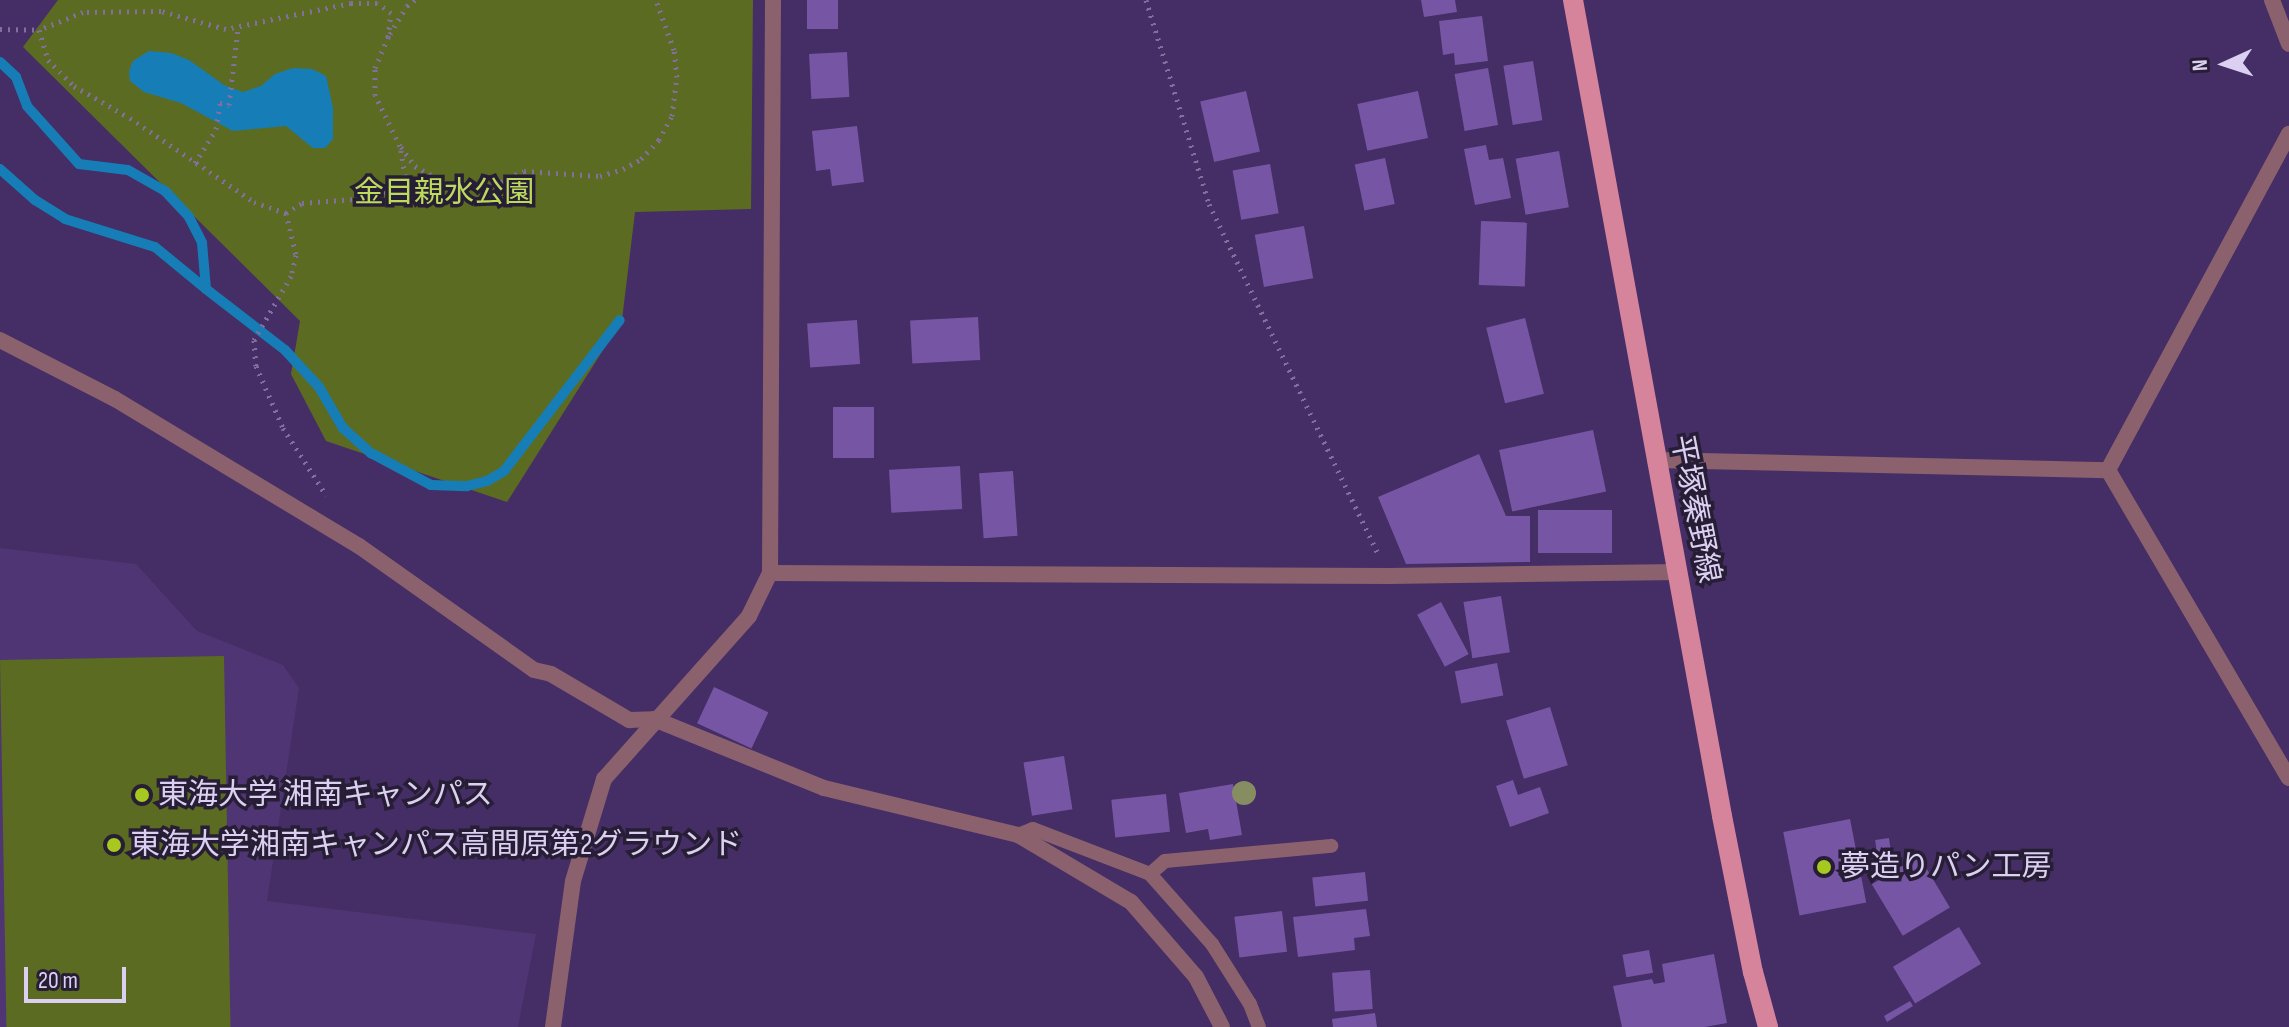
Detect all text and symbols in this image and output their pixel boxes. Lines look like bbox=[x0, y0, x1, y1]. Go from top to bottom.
north arrow bbox=[2185, 24, 2265, 104]
text: N bbox=[2187, 59, 2214, 72]
park label: 金目親水公園 bbox=[354, 175, 534, 211]
street label: 平塚秦野線 bbox=[1663, 432, 1727, 586]
place label: 東海大学 湘南キャンパス bbox=[158, 777, 493, 813]
marker: 東海大学 湘南キャンパス bbox=[133, 786, 151, 804]
place label: 東海大学湘南キャンパス高間原第2グラウンド bbox=[130, 827, 742, 863]
marker: 東海大学湘南キャンパス高間原第2グラウンド bbox=[105, 836, 123, 854]
place label: 夢造りパン工房 bbox=[1840, 849, 2050, 885]
marker: 夢造りパン工房 bbox=[1815, 858, 1833, 876]
scale bar bbox=[28, 951, 130, 1001]
text: 20 m bbox=[38, 966, 78, 995]

